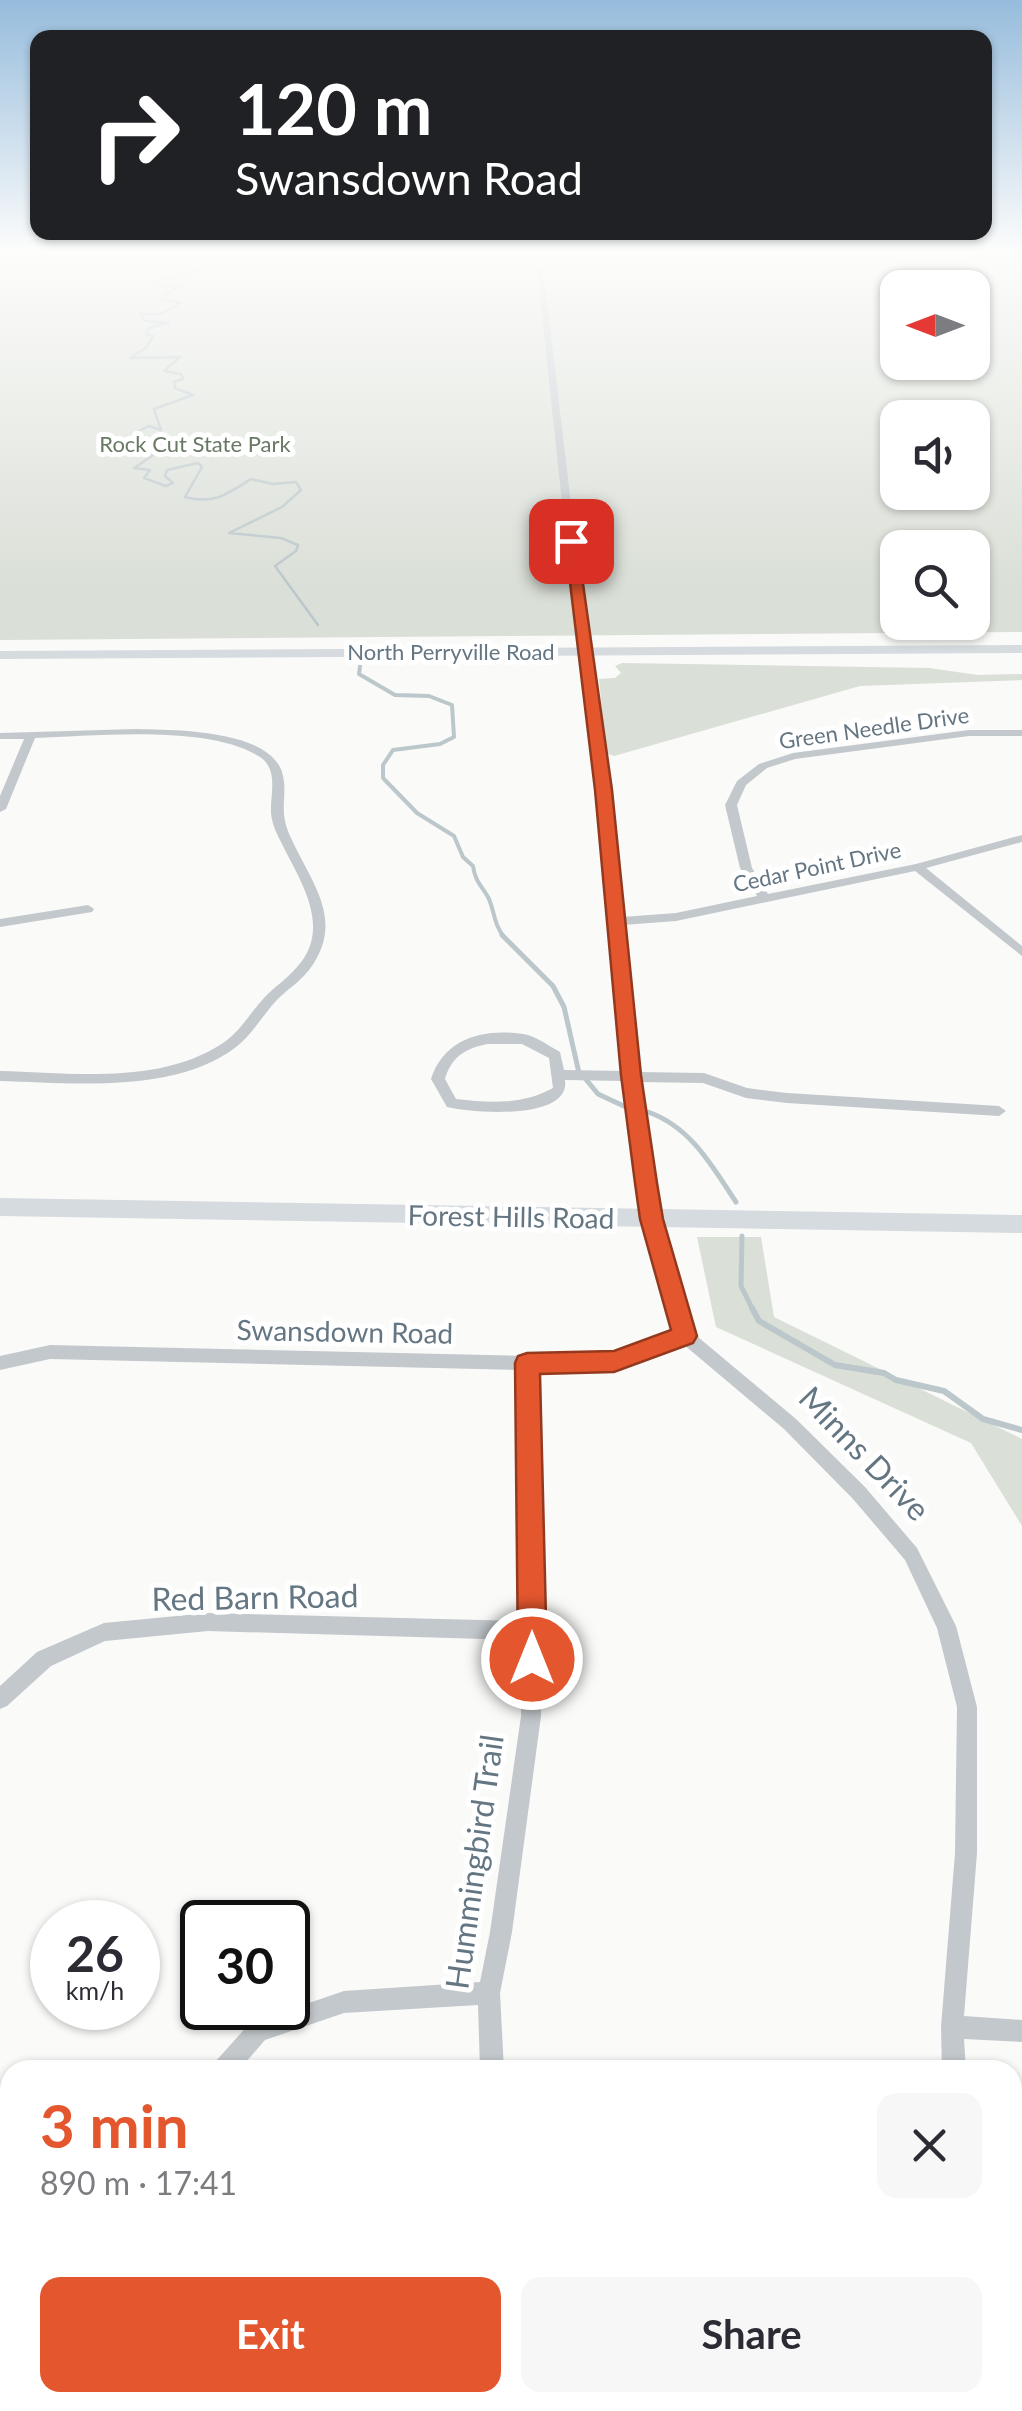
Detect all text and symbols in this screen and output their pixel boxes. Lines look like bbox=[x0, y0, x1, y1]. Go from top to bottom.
text: 120 m bbox=[235, 66, 432, 150]
icon: right bbox=[70, 70, 200, 200]
text: Swansdown Road bbox=[235, 151, 583, 205]
north arrow bbox=[880, 270, 990, 380]
map controls bbox=[880, 270, 990, 640]
button: sound bbox=[880, 400, 990, 510]
park label: Rock Cut State Park bbox=[99, 430, 291, 457]
pin bbox=[529, 499, 614, 584]
icon: arrive bbox=[544, 514, 599, 569]
button: search bbox=[880, 530, 990, 640]
street label: North Perryville Road bbox=[347, 638, 555, 665]
street label: Green Needle Drive bbox=[777, 701, 971, 754]
street label: Cedar Point Drive bbox=[730, 836, 903, 897]
street label: Forest Hills Road bbox=[407, 1197, 615, 1235]
street label: Swansdown Road bbox=[237, 1312, 454, 1350]
street label: Minns Drive bbox=[792, 1378, 939, 1528]
street label: Red Barn Road bbox=[151, 1575, 359, 1618]
position arrow bbox=[480, 1607, 584, 1711]
street label: Hummingbird Trail bbox=[436, 1732, 511, 1991]
speed limit sign: 30 bbox=[180, 1900, 310, 2030]
text: 26 bbox=[66, 1923, 124, 1983]
text: km/h bbox=[66, 1975, 124, 2005]
text: 3 min bbox=[40, 2089, 189, 2161]
button: close bbox=[877, 2093, 982, 2198]
text: 890 m · 17:41 bbox=[40, 2163, 237, 2202]
button: Exit bbox=[40, 2277, 501, 2392]
button: Share bbox=[521, 2277, 982, 2392]

